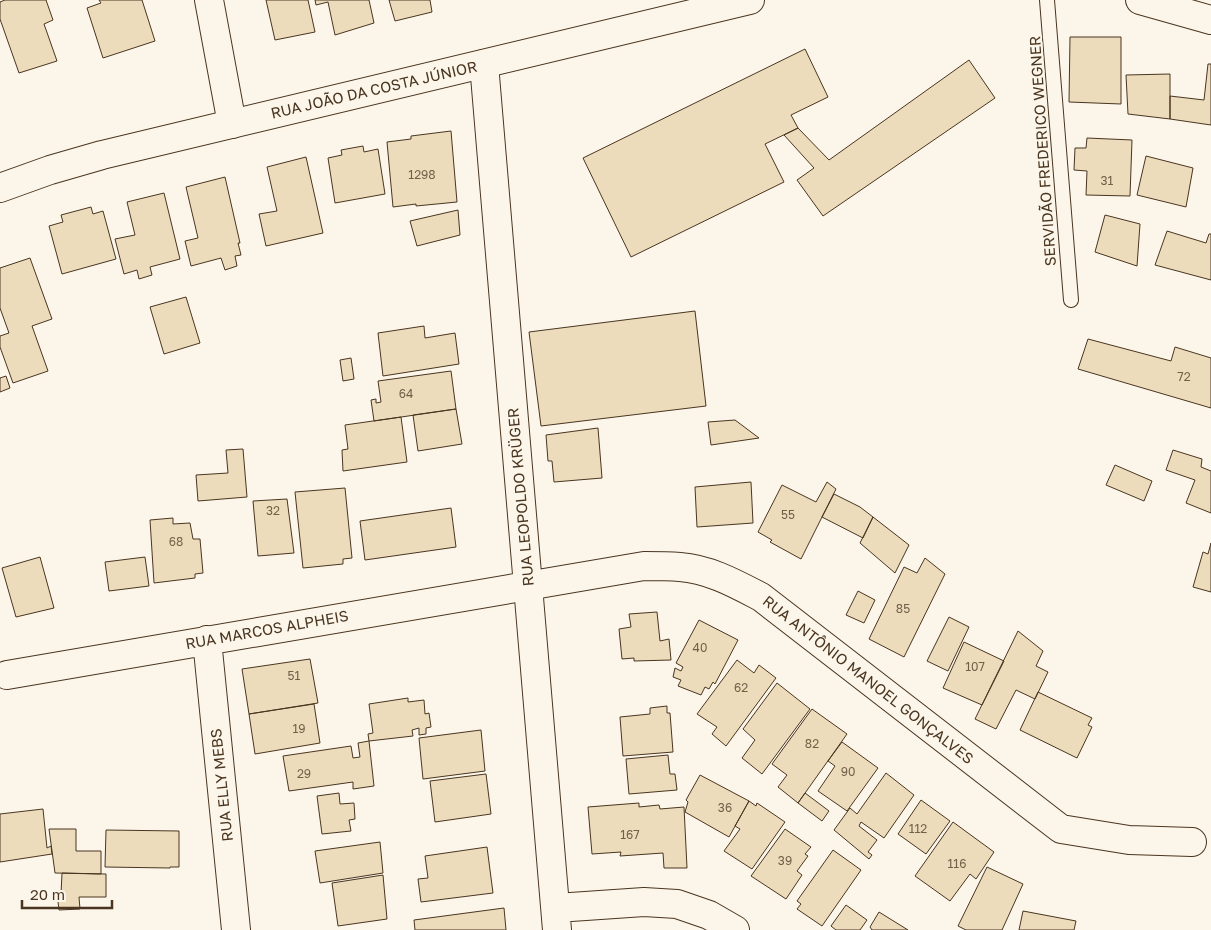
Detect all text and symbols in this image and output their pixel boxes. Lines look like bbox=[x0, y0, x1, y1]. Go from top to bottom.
street label: SERVIDÃO FREDERICO WEGNER bbox=[1025, 35, 1059, 267]
street label: RUA JOÃO DA COSTA JÚNIOR bbox=[269, 56, 479, 122]
house number: 1298 bbox=[408, 167, 436, 182]
house number: 31 bbox=[1101, 173, 1114, 188]
house number: 72 bbox=[1177, 369, 1191, 384]
house number: 64 bbox=[399, 386, 413, 401]
street label: RUA LEOPOLDO KRÜGER bbox=[503, 407, 537, 587]
house number: 32 bbox=[266, 503, 280, 518]
house number: 55 bbox=[781, 507, 795, 522]
house number: 68 bbox=[169, 534, 183, 549]
street label: RUA ANTÔNIO MANOEL GONÇALVES bbox=[760, 591, 978, 767]
house number: 85 bbox=[896, 601, 910, 616]
street label: RUA MARCOS ALPHEIS bbox=[184, 606, 350, 652]
house number: 40 bbox=[693, 640, 707, 655]
house number: 107 bbox=[965, 659, 985, 674]
house number: 51 bbox=[288, 668, 301, 683]
house number: 62 bbox=[734, 680, 748, 695]
house number: 19 bbox=[292, 721, 306, 736]
street label: RUA ELLY MEBS bbox=[206, 728, 236, 843]
house number: 82 bbox=[805, 736, 819, 751]
house number: 90 bbox=[841, 764, 855, 779]
house number: 29 bbox=[297, 766, 311, 781]
house number: 36 bbox=[718, 800, 732, 815]
house number: 112 bbox=[909, 821, 927, 836]
house number: 167 bbox=[620, 827, 640, 842]
house number: 39 bbox=[778, 853, 792, 868]
house number: 116 bbox=[948, 856, 966, 871]
scale bar bbox=[22, 878, 112, 910]
text: 20 m bbox=[30, 885, 65, 903]

